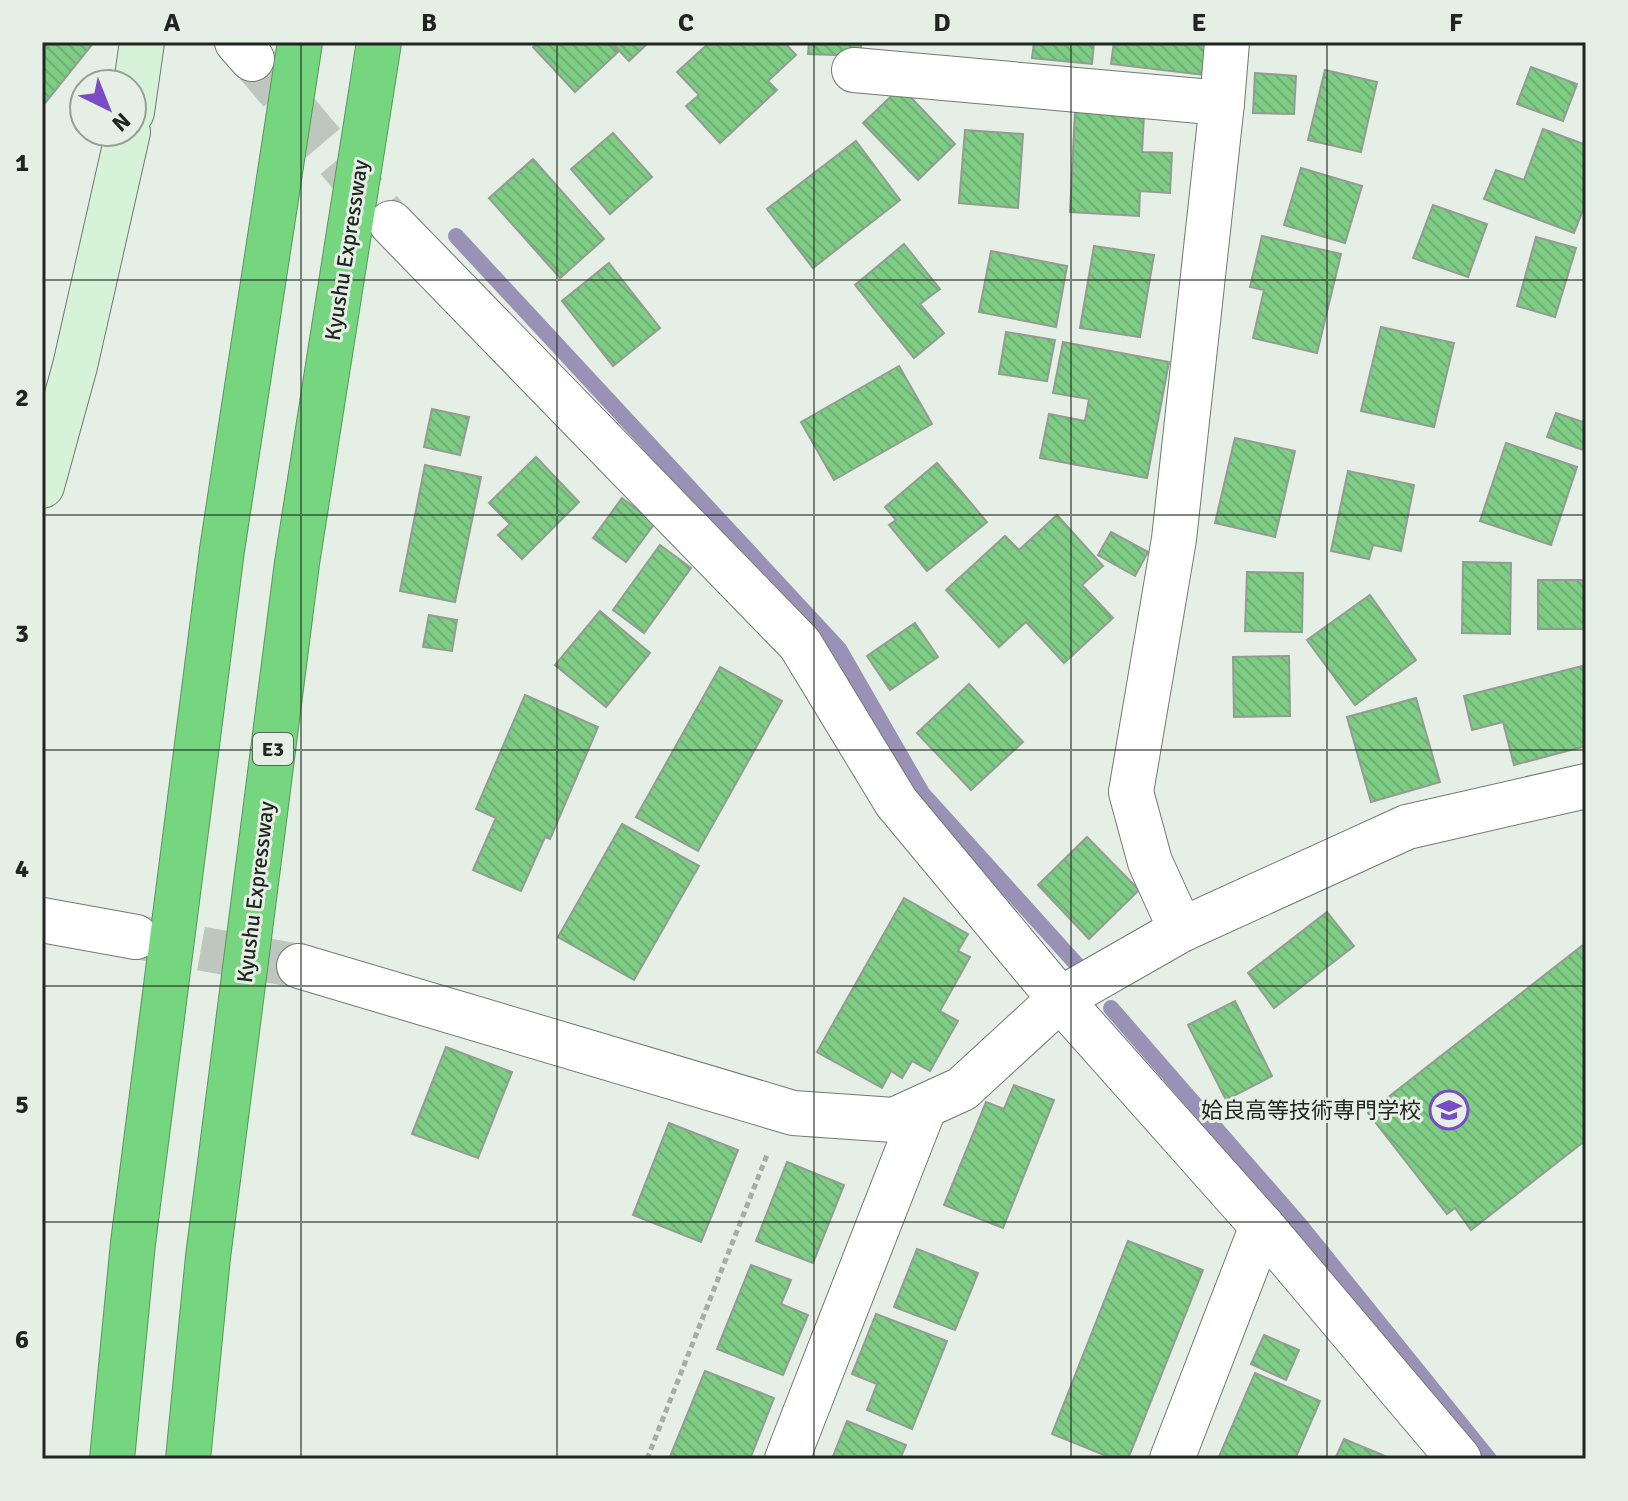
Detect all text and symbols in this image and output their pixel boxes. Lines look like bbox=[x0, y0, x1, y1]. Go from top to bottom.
text: A bbox=[164, 7, 181, 39]
text: B bbox=[421, 7, 437, 39]
text: C bbox=[678, 7, 694, 39]
text: D bbox=[933, 7, 951, 39]
text: E bbox=[1192, 7, 1206, 39]
text: F bbox=[1449, 7, 1463, 39]
north arrow bbox=[68, 68, 148, 148]
text: N bbox=[106, 107, 136, 137]
text: 1 bbox=[15, 147, 29, 179]
street label: Kyushu Expressway bbox=[319, 157, 374, 342]
text: 2 bbox=[15, 382, 29, 414]
text: 3 bbox=[15, 618, 29, 650]
road number: E3 bbox=[253, 733, 293, 765]
street label: Kyushu Expressway bbox=[231, 799, 280, 984]
text: 4 bbox=[15, 853, 29, 885]
text: 5 bbox=[15, 1089, 29, 1121]
school or university icon: 姶良高等技術専門学校 bbox=[1428, 1089, 1470, 1131]
place label: 姶良高等技術専門学校 bbox=[1201, 1097, 1421, 1124]
text: 6 bbox=[15, 1324, 29, 1356]

